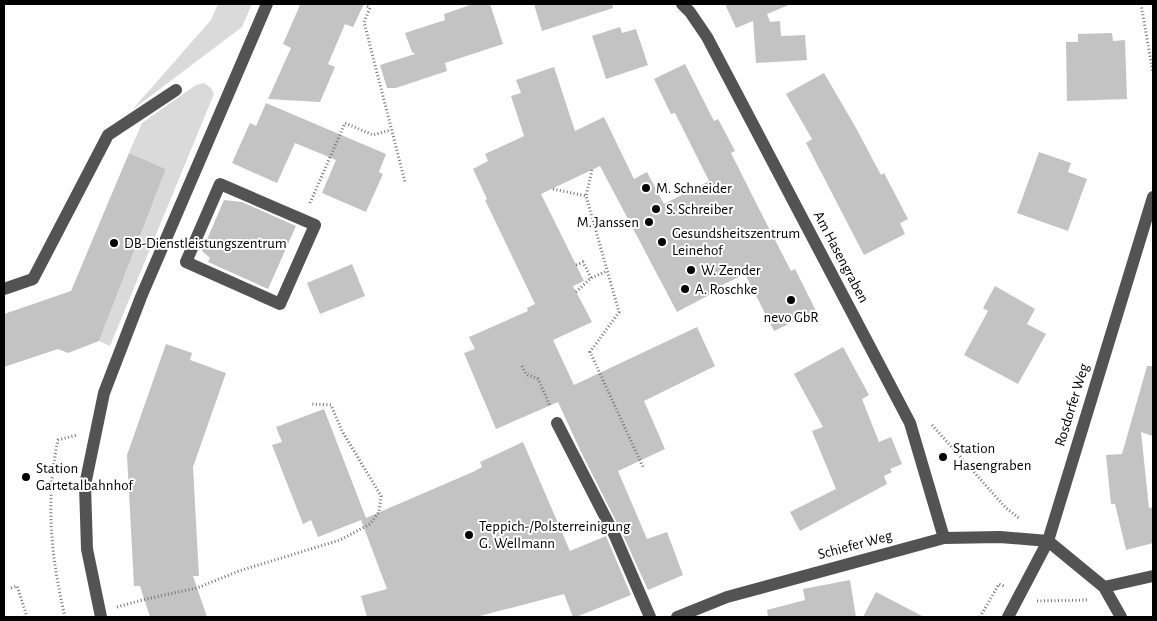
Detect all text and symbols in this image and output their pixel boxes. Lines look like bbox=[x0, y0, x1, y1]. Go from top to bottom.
place label: M. Schneider bbox=[656, 181, 732, 196]
marker: M. Schneider bbox=[640, 182, 652, 194]
place label: S. Schreiber bbox=[666, 202, 733, 217]
marker: S. Schreiber bbox=[650, 203, 662, 215]
street label: Am Hasengraben bbox=[811, 209, 871, 305]
place label: M. Janssen bbox=[577, 215, 639, 230]
marker: M. Janssen bbox=[643, 216, 655, 228]
place label: Gesundsheitszentrum Leinehof bbox=[672, 226, 800, 258]
place label: DB-Dienstleistungszentrum bbox=[124, 236, 287, 251]
marker: Gesundsheitszentrum Leinehof bbox=[656, 236, 668, 248]
marker: DB-Dienstleistungszentrum bbox=[108, 237, 120, 249]
place label: W. Zender bbox=[701, 263, 761, 278]
marker: W. Zender bbox=[685, 264, 697, 276]
place label: A. Roschke bbox=[695, 282, 757, 297]
marker: A. Roschke bbox=[679, 283, 691, 295]
marker: nevo GbR bbox=[785, 294, 797, 306]
place label: nevo GbR bbox=[763, 310, 819, 325]
street label: Rosdorfer Weg bbox=[1052, 361, 1092, 448]
place label: Station Hasengraben bbox=[953, 441, 1031, 473]
marker: Station Hasengraben bbox=[937, 451, 949, 463]
place label: Station Gartetalbahnhof bbox=[36, 461, 134, 493]
marker: Station Gartetalbahnhof bbox=[20, 471, 32, 483]
place label: Teppich-/Polsterreinigung G. Wellmann bbox=[479, 519, 631, 551]
street label: Schiefer Weg bbox=[816, 528, 894, 562]
marker: Teppich-/Polsterreinigung G. Wellmann bbox=[463, 529, 475, 541]

